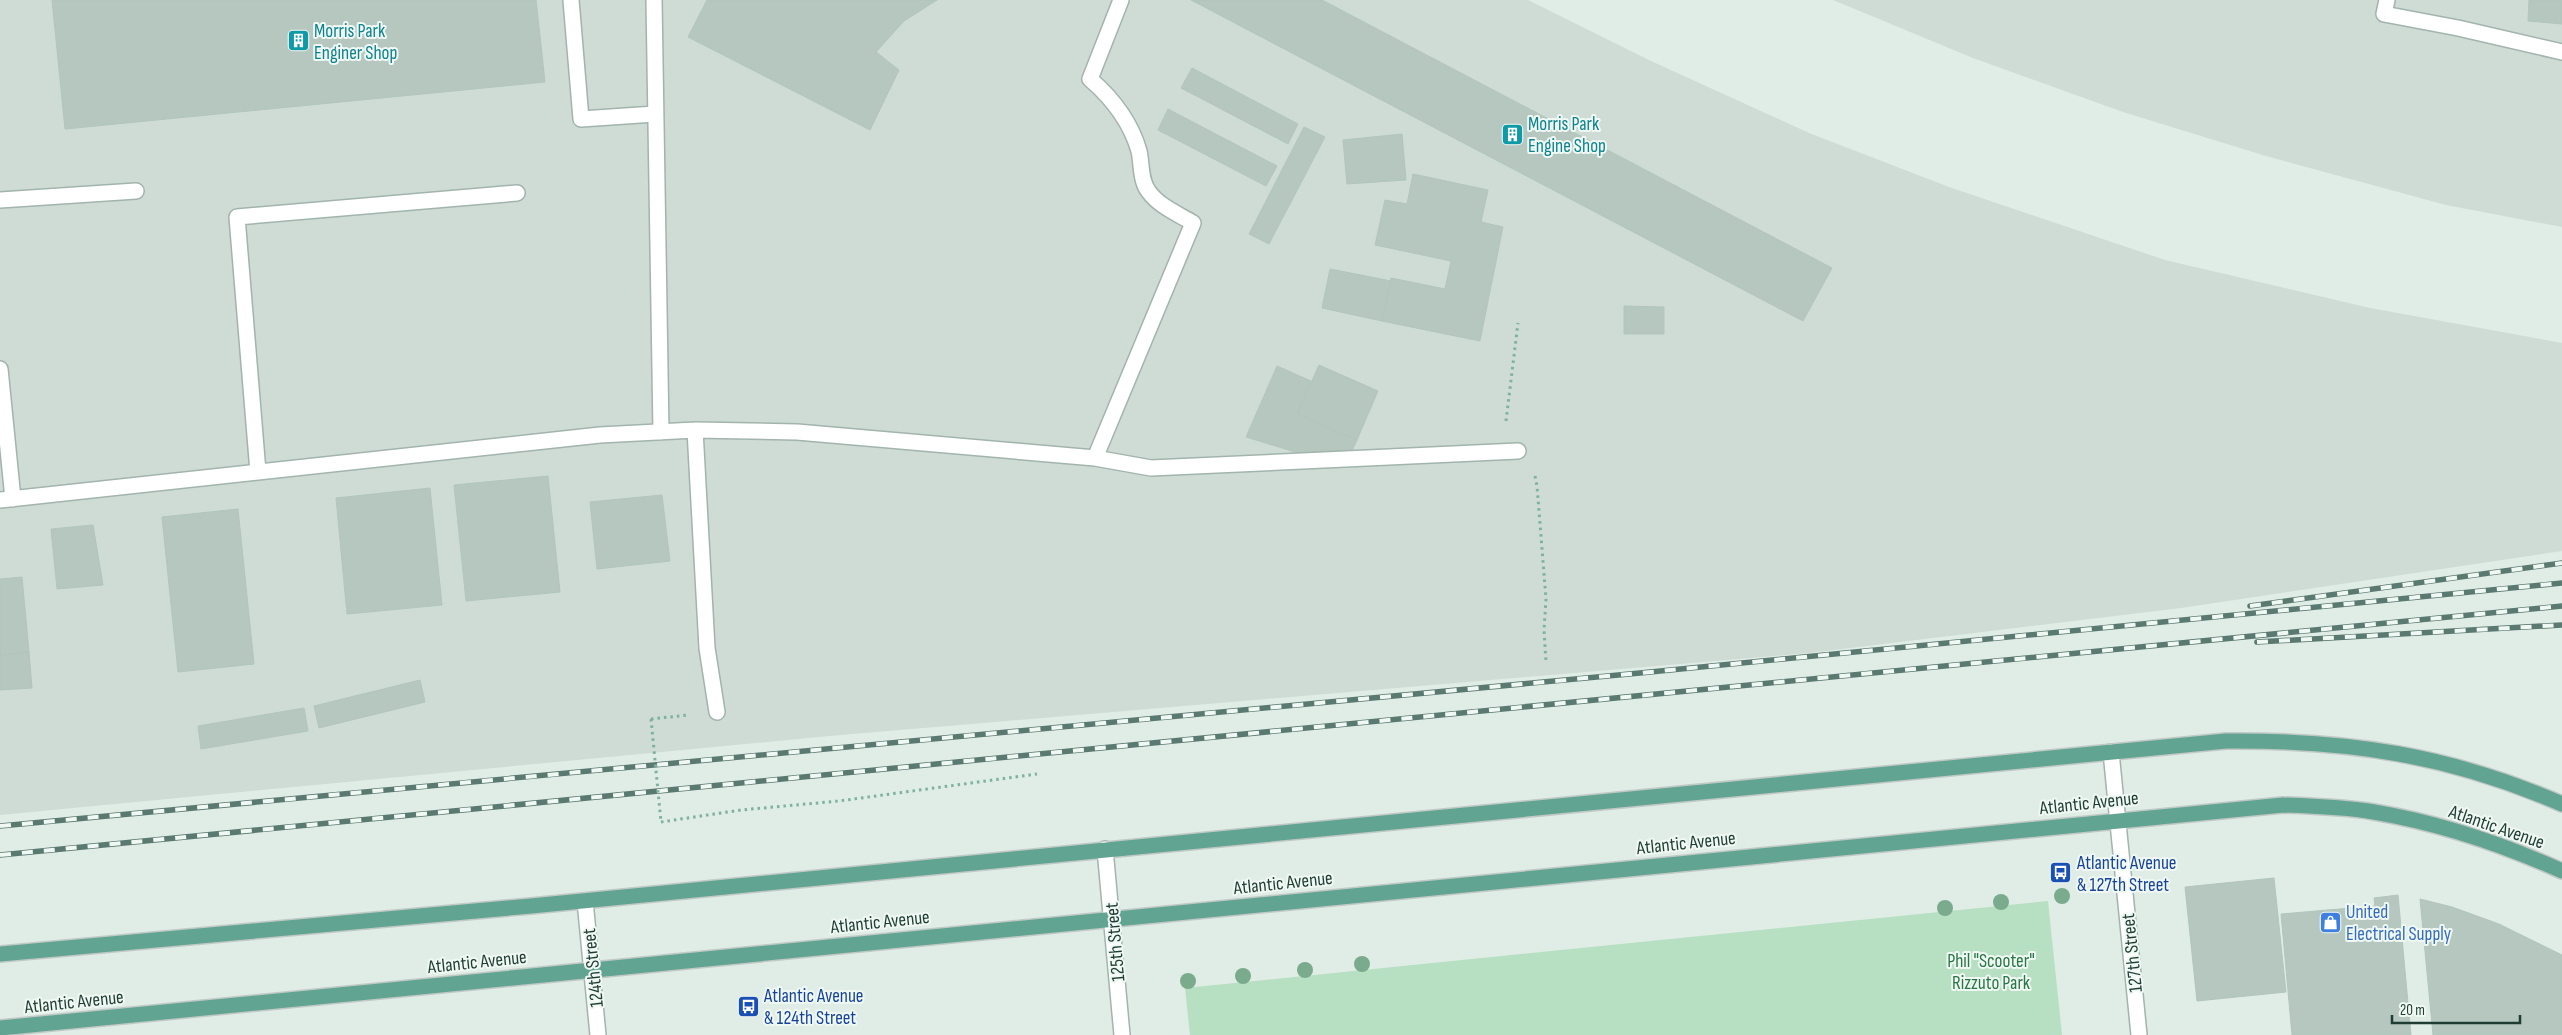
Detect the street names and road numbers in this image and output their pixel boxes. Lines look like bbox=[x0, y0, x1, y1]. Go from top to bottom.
street label: Atlantic Avenue bbox=[2037, 787, 2140, 820]
street label: Atlantic Avenue bbox=[2445, 800, 2547, 854]
street label: Atlantic Avenue bbox=[1634, 827, 1737, 860]
street label: Atlantic Avenue bbox=[1231, 867, 1334, 900]
street label: 125th Street bbox=[1101, 901, 1130, 982]
street label: Atlantic Avenue bbox=[828, 906, 931, 939]
street label: 127th Street bbox=[2117, 912, 2148, 994]
street label: 124th Street bbox=[578, 927, 609, 1009]
street label: Atlantic Avenue bbox=[425, 946, 528, 979]
street label: Atlantic Avenue bbox=[22, 986, 125, 1019]

